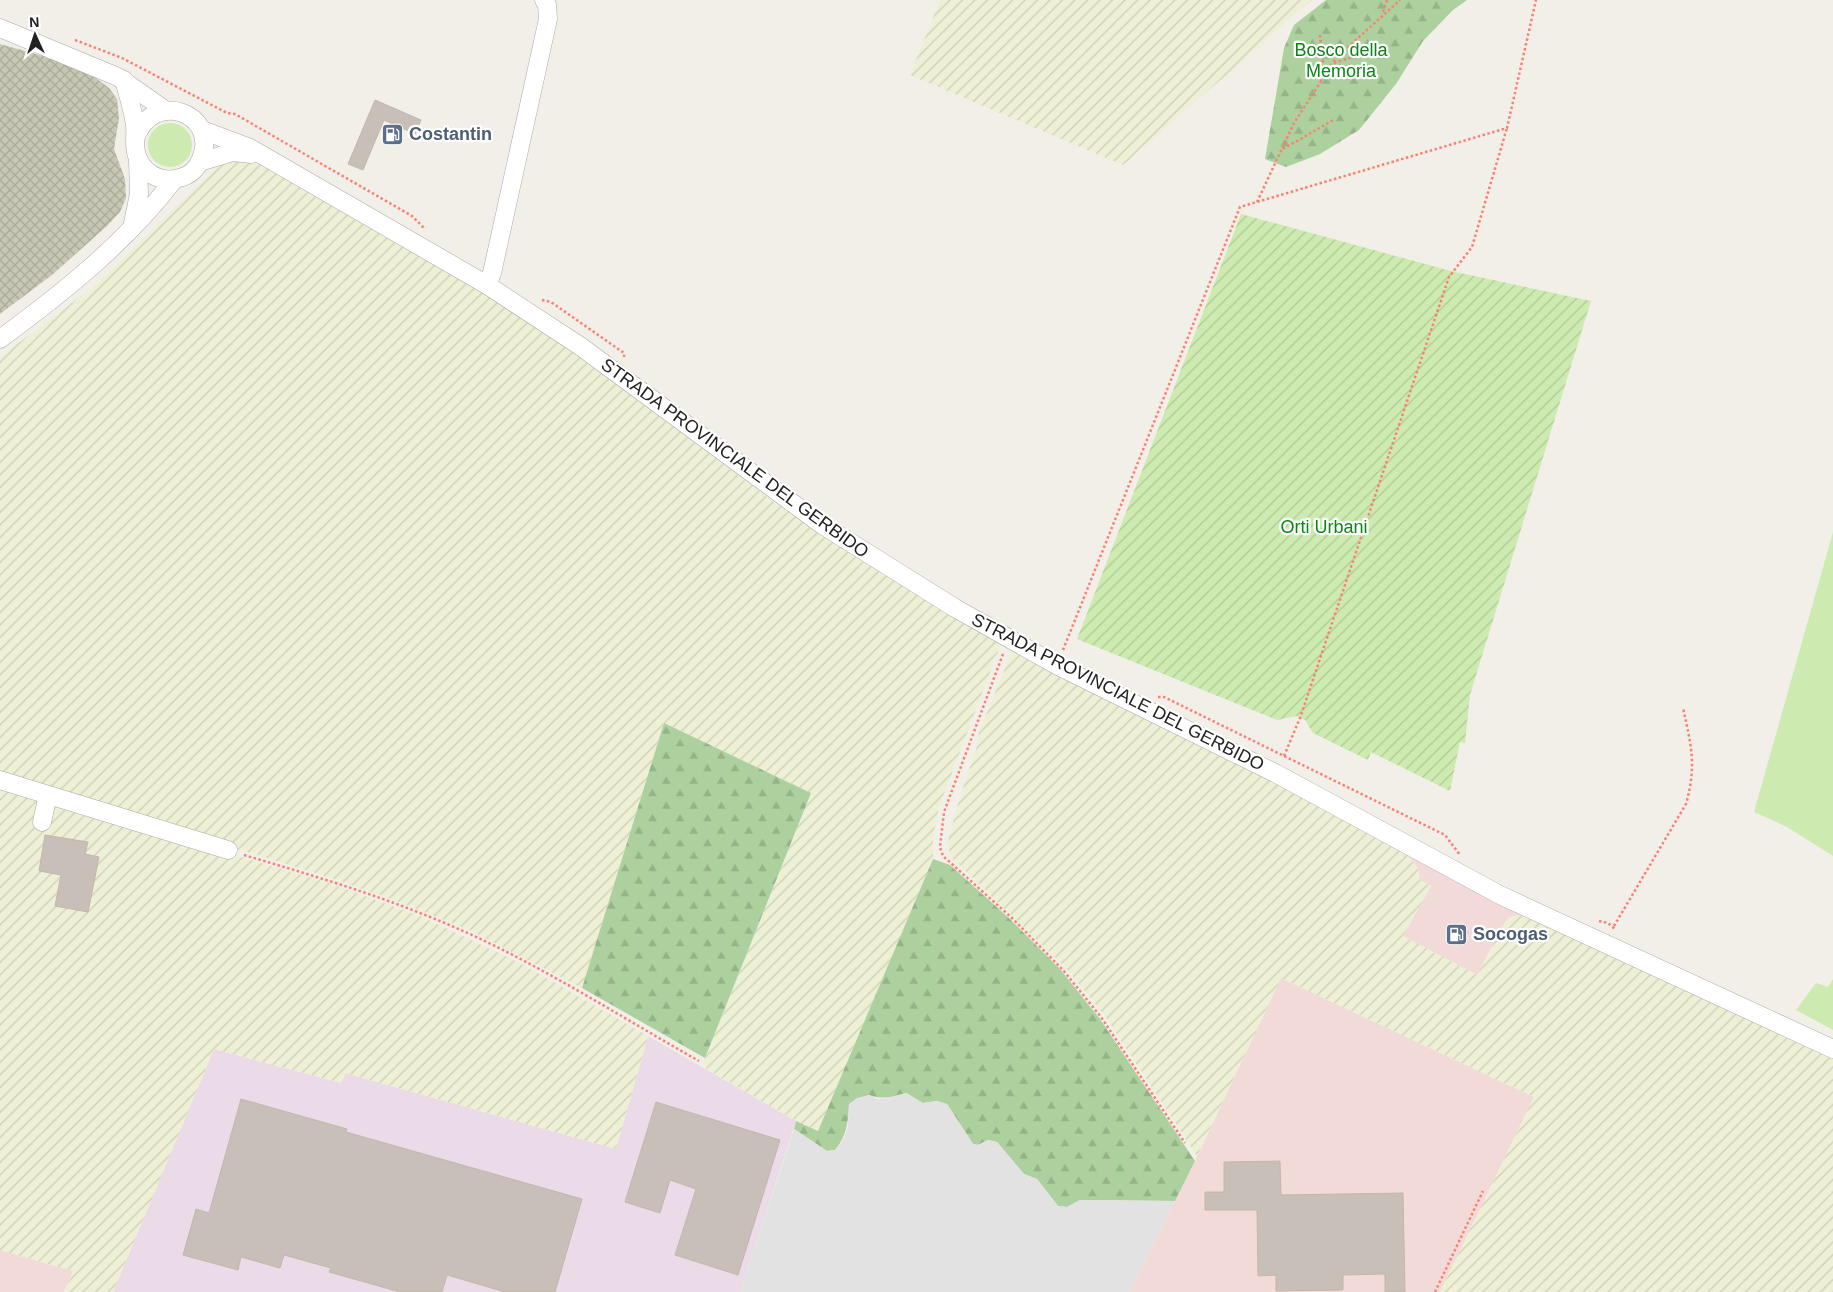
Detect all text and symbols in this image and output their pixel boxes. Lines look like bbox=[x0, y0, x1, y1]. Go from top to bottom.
north arrow bbox=[10, 10, 60, 60]
text: N bbox=[29, 14, 40, 30]
park label: Bosco della Memoria bbox=[1294, 40, 1389, 81]
fuel station icon: Costantin bbox=[381, 122, 405, 146]
place label: Costantin bbox=[409, 124, 492, 144]
street label: STRADA PROVINCIALE DEL GERBIDO bbox=[597, 354, 873, 562]
park label: Orti Urbani bbox=[1280, 517, 1368, 537]
street label: STRADA PROVINCIALE DEL GERBIDO bbox=[968, 609, 1268, 775]
fuel station icon: Socogas bbox=[1445, 922, 1469, 946]
place label: Socogas bbox=[1473, 924, 1548, 944]

